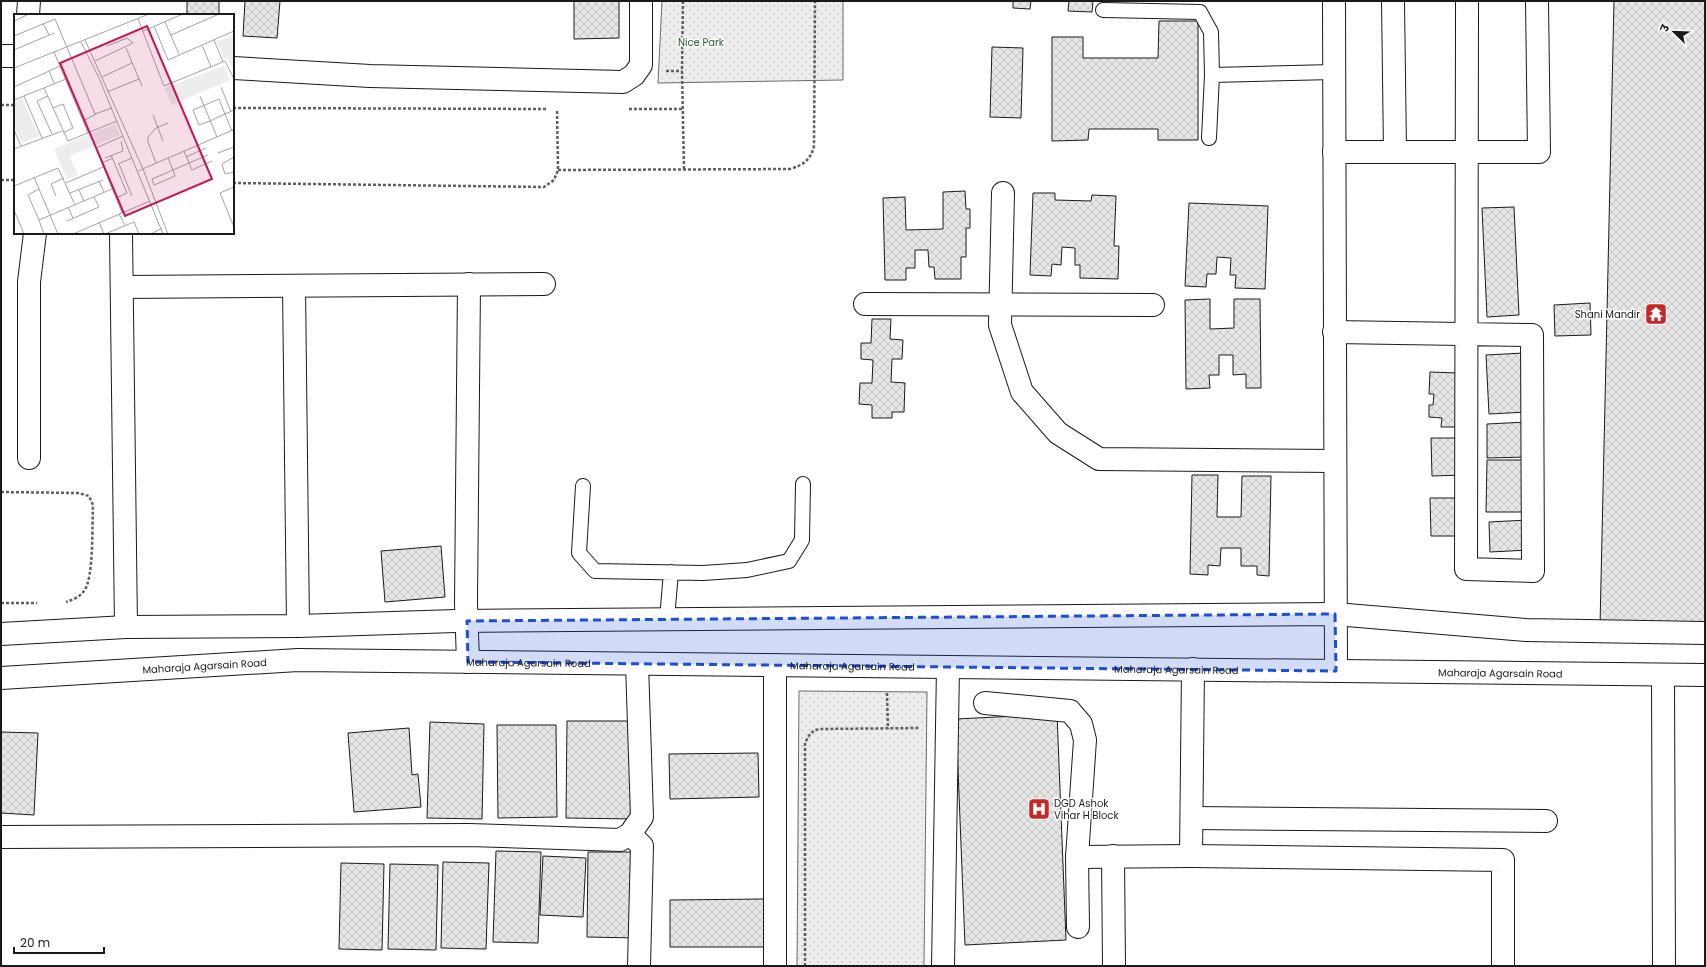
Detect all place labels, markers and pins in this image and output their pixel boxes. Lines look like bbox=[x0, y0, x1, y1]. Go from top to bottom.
temple icon: Shani Mandir bbox=[1643, 301, 1669, 327]
place label: Shani Mandir bbox=[1575, 307, 1640, 322]
hospital icon: DGD Ashok Vihar H Block bbox=[1026, 796, 1052, 822]
place label: DGD Ashok Vihar H Block bbox=[1054, 796, 1119, 823]

